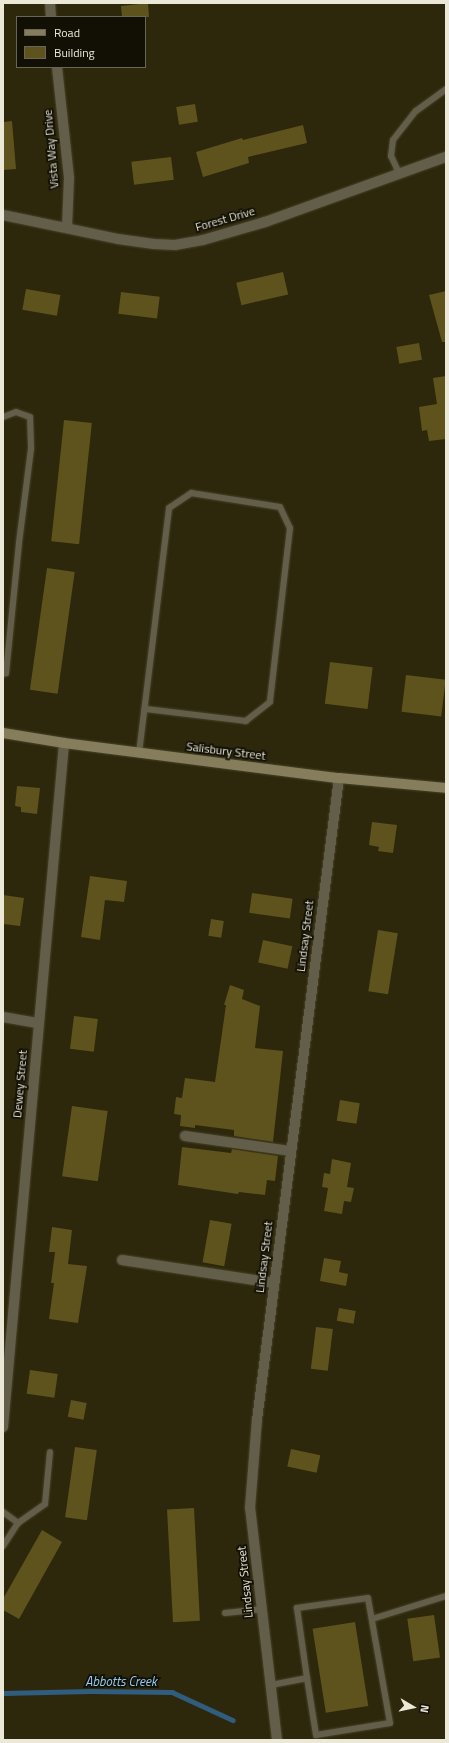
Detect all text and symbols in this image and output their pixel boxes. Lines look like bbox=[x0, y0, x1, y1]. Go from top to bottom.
legend bbox=[16, 16, 146, 68]
text: Road bbox=[54, 23, 80, 42]
text: Building bbox=[54, 43, 95, 62]
street label: Vista Way Drive bbox=[40, 109, 62, 189]
street label: Forest Drive bbox=[194, 204, 256, 234]
street label: Salisbury Street bbox=[186, 739, 266, 763]
street label: Lindsay Street bbox=[293, 899, 317, 973]
street label: Dewey Street bbox=[10, 1049, 30, 1119]
street label: Lindsay Street bbox=[252, 1220, 276, 1294]
street label: Lindsay Street bbox=[234, 1545, 256, 1619]
water label: Abbotts Creek bbox=[85, 1673, 157, 1689]
north arrow bbox=[393, 1687, 433, 1727]
text: N bbox=[416, 1704, 433, 1714]

